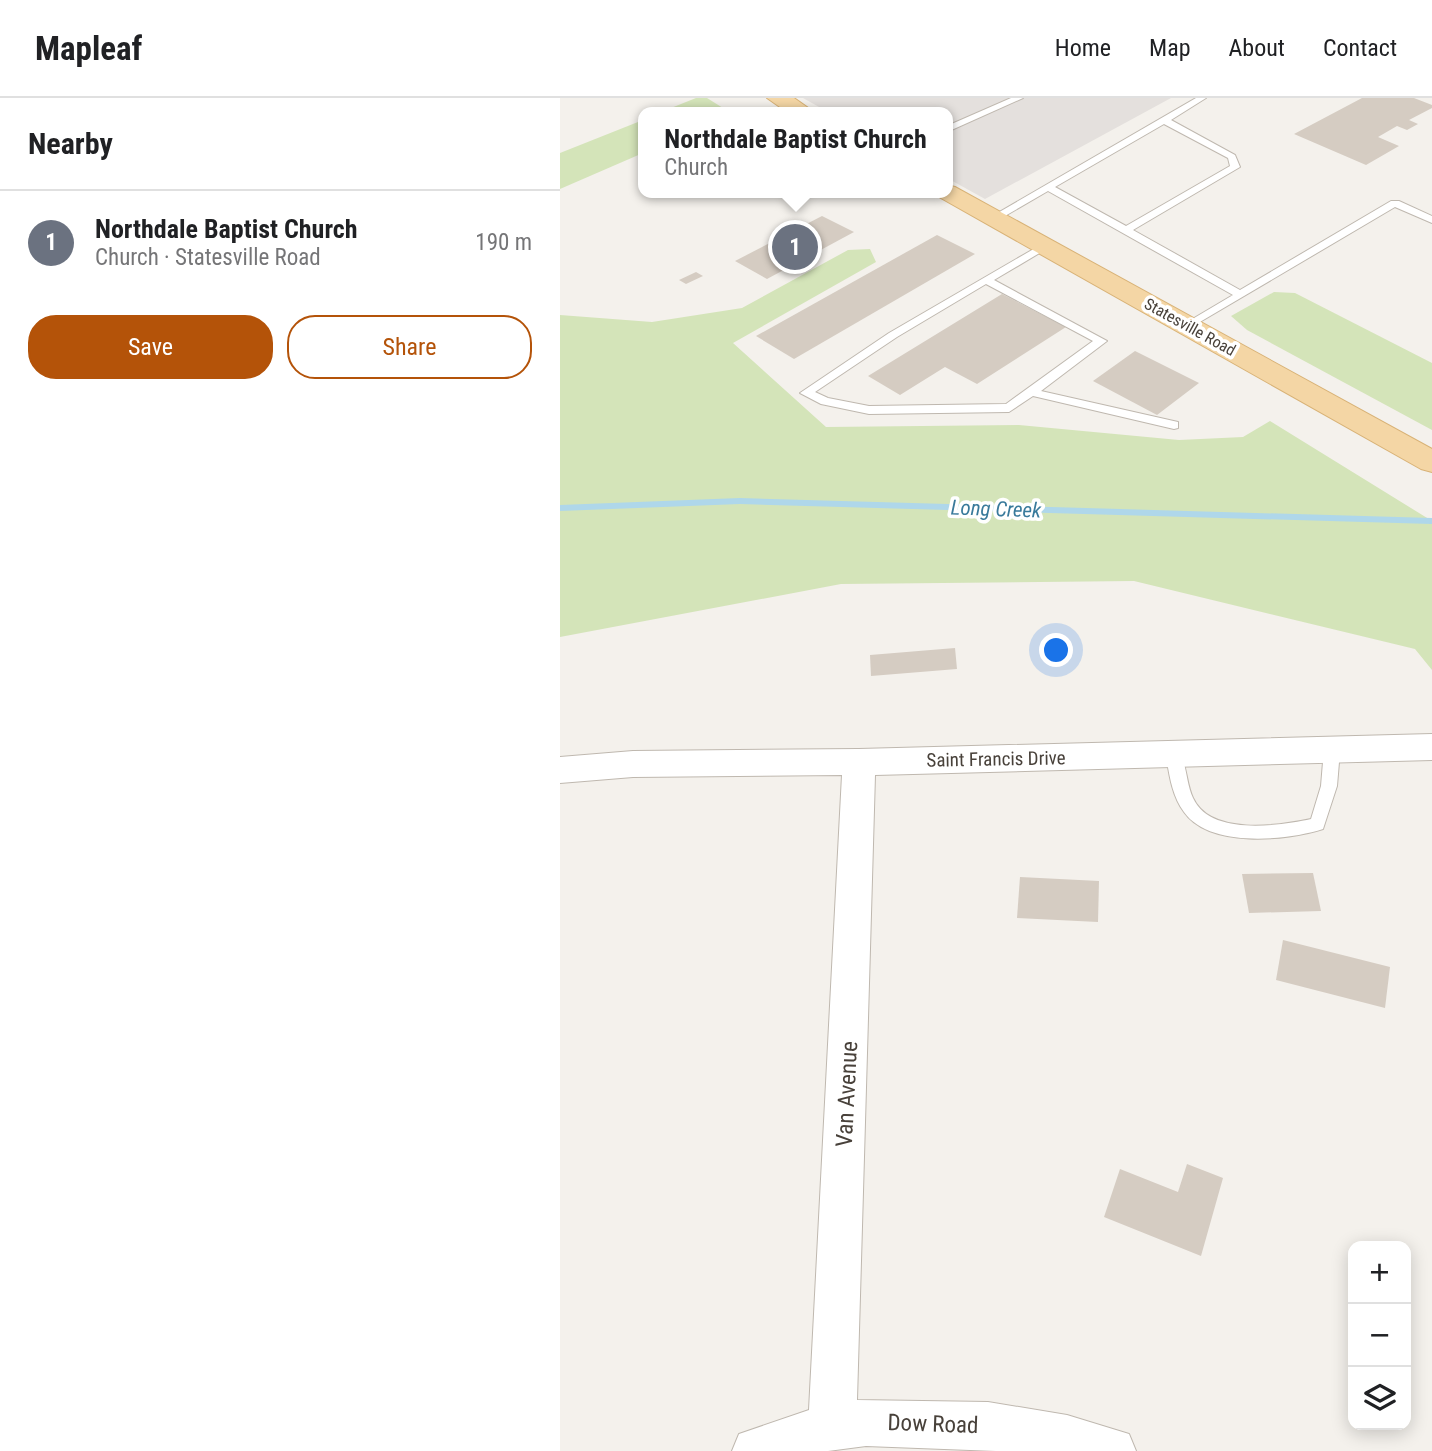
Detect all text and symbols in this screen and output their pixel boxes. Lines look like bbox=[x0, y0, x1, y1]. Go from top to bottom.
text: Mapleaf bbox=[35, 29, 142, 68]
text: Home bbox=[1055, 34, 1111, 62]
text: Map bbox=[1149, 34, 1191, 62]
text: About bbox=[1229, 34, 1285, 62]
text: Contact bbox=[1323, 34, 1397, 62]
popup bbox=[638, 107, 953, 198]
text: Northdale Baptist Church bbox=[664, 124, 927, 154]
text: Nearby bbox=[28, 126, 113, 161]
text: Church bbox=[664, 154, 728, 181]
text: Northdale Baptist Church bbox=[95, 214, 358, 244]
pin: 1 bbox=[772, 221, 818, 273]
text: 1 bbox=[45, 229, 57, 256]
text: 190 m bbox=[475, 229, 532, 256]
text: Church · Statesville Road bbox=[95, 244, 321, 271]
street label: Statesville Road bbox=[1141, 294, 1239, 360]
button: Save bbox=[28, 315, 273, 379]
button: Share bbox=[287, 315, 532, 379]
water label: Long Creek bbox=[950, 495, 1042, 523]
your location bbox=[1039, 633, 1073, 667]
street label: Saint Francis Drive bbox=[926, 746, 1066, 772]
street label: Van Avenue bbox=[831, 1040, 863, 1148]
map controls bbox=[1348, 1241, 1411, 1430]
button: + bbox=[1348, 1241, 1411, 1304]
button: − bbox=[1348, 1304, 1411, 1367]
button: layers bbox=[1348, 1367, 1411, 1430]
street label: Dow Road bbox=[887, 1409, 979, 1439]

